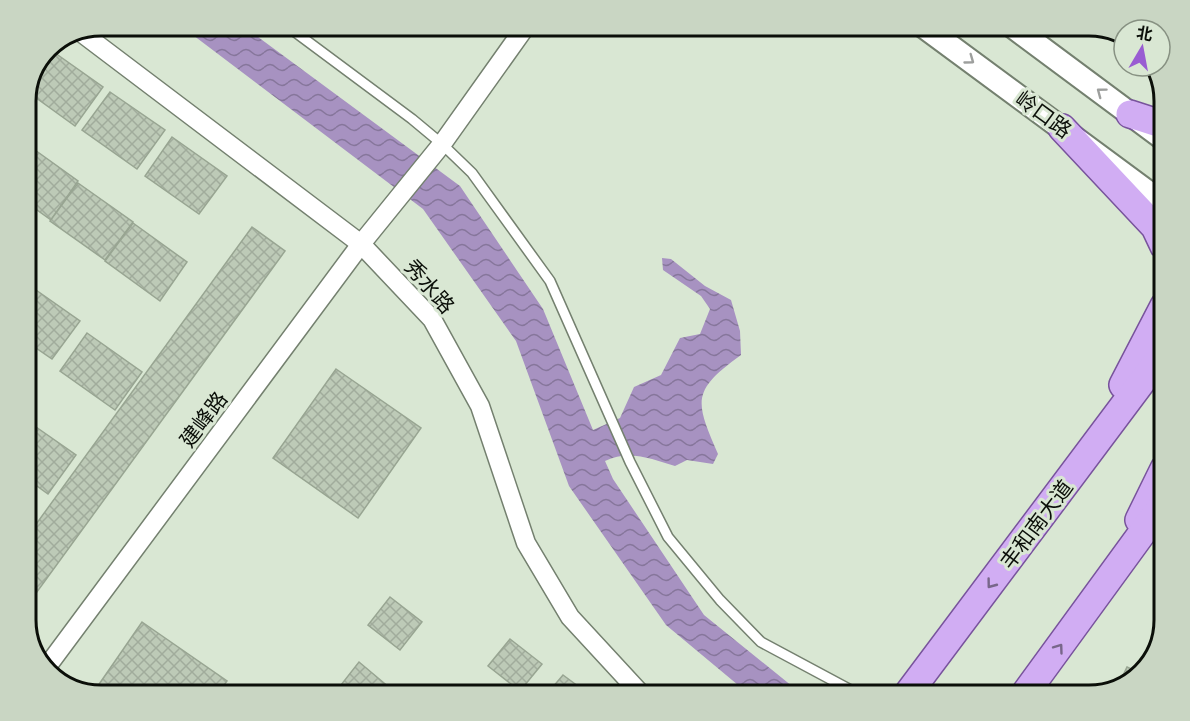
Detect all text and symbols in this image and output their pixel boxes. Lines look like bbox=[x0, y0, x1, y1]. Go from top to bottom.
north arrow bbox=[1112, 18, 1172, 78]
text: 北 bbox=[1135, 22, 1154, 44]
one-way arrow bbox=[964, 53, 975, 64]
street label: 岭口路 bbox=[1011, 85, 1077, 143]
one-way arrow bbox=[1096, 88, 1107, 99]
street label: 秀水路 bbox=[400, 254, 460, 318]
street label: 建峰路 bbox=[174, 386, 232, 452]
street label: 丰和南大道 bbox=[994, 474, 1078, 574]
one-way arrow bbox=[987, 577, 998, 588]
one-way arrow bbox=[1051, 644, 1062, 655]

